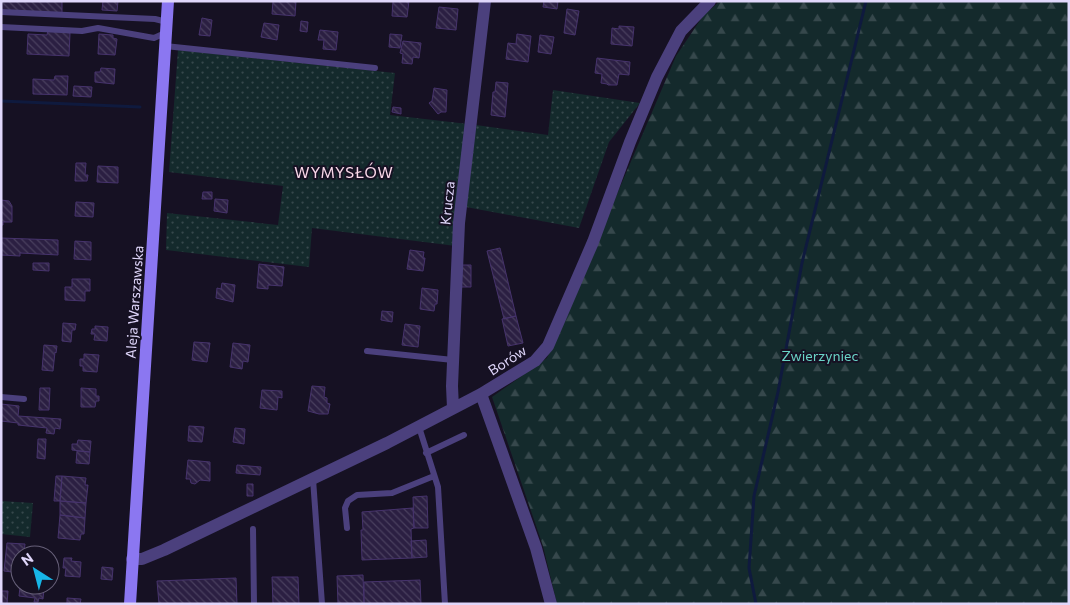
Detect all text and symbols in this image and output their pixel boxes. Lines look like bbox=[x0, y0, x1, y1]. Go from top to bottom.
district label: WYMYSŁÓW bbox=[294, 162, 394, 181]
street label: Krucza bbox=[436, 180, 458, 226]
street label: Aleja Warszawska bbox=[122, 245, 146, 359]
street label: Borów bbox=[485, 341, 529, 379]
park label: Zwierzyniec bbox=[782, 347, 858, 364]
north arrow bbox=[10, 545, 60, 595]
text: N bbox=[18, 549, 36, 569]

